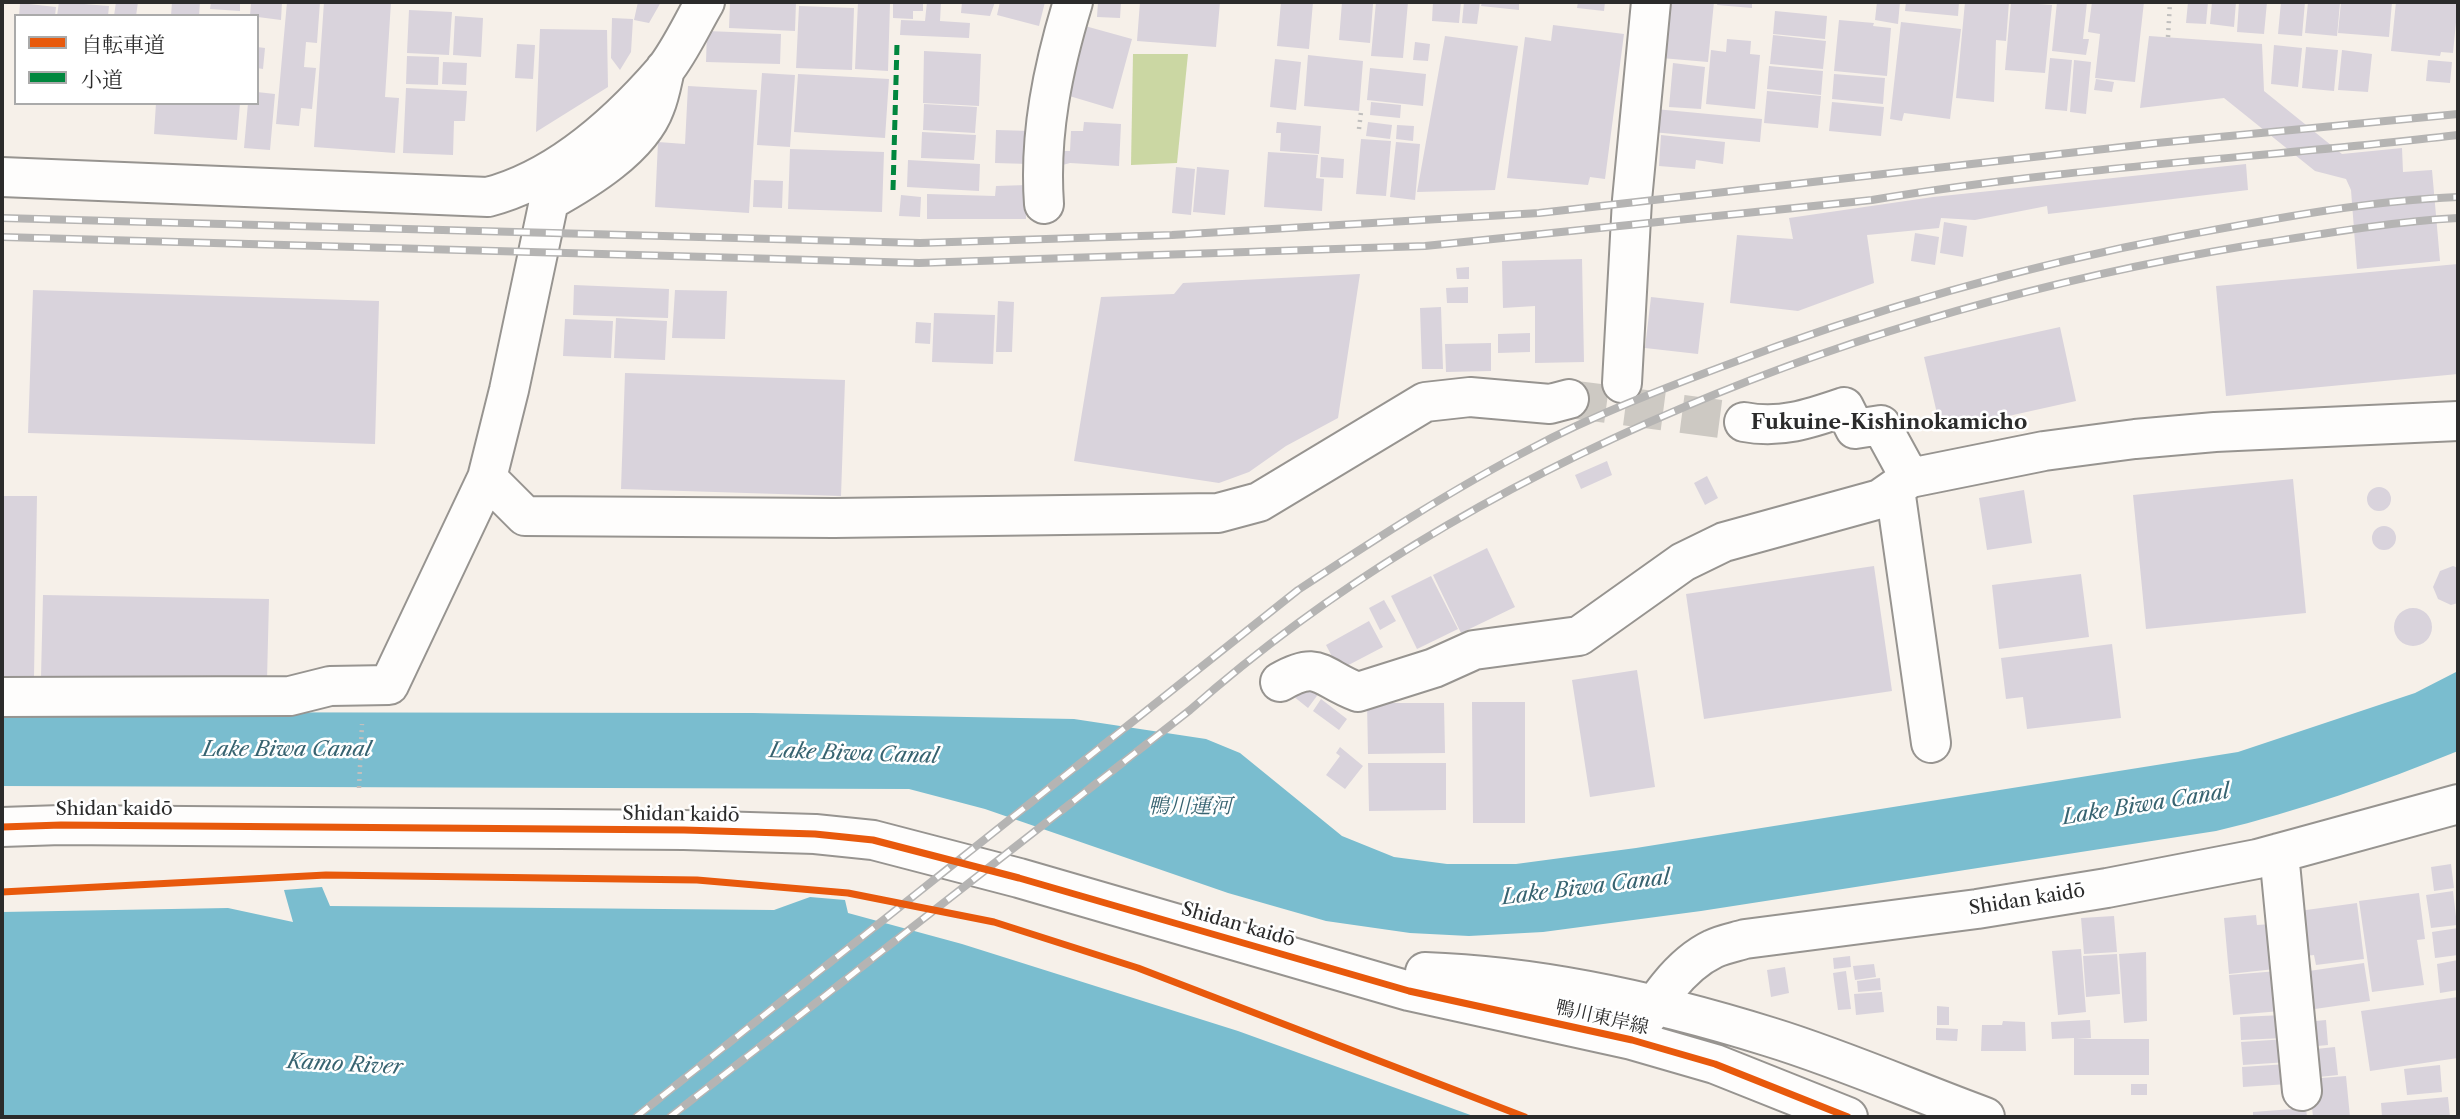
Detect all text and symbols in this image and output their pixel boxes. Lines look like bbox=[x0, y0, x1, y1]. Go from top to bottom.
legend bbox=[14, 14, 259, 105]
text: 自転車道 bbox=[81, 32, 165, 57]
text: 小道 bbox=[81, 67, 123, 92]
district label: Fukuine-Kishinokamicho bbox=[1751, 410, 2027, 436]
water label: Lake Biwa Canal bbox=[202, 737, 372, 763]
water label: Lake Biwa Canal bbox=[769, 738, 939, 770]
water label: Lake Biwa Canal bbox=[2061, 779, 2231, 831]
water label: 鴨川運河 bbox=[1148, 794, 1232, 820]
street label: Shidan kaidō bbox=[55, 799, 173, 821]
street label: Shidan kaidō bbox=[622, 803, 740, 827]
water label: Lake Biwa Canal bbox=[1501, 865, 1671, 911]
street label: Shidan kaidō bbox=[1967, 880, 2087, 920]
street label: Shidan kaidō bbox=[1179, 898, 1297, 952]
street label: 鴨川東岸線 bbox=[1553, 996, 1651, 1040]
water label: Kamo River bbox=[287, 1049, 403, 1081]

